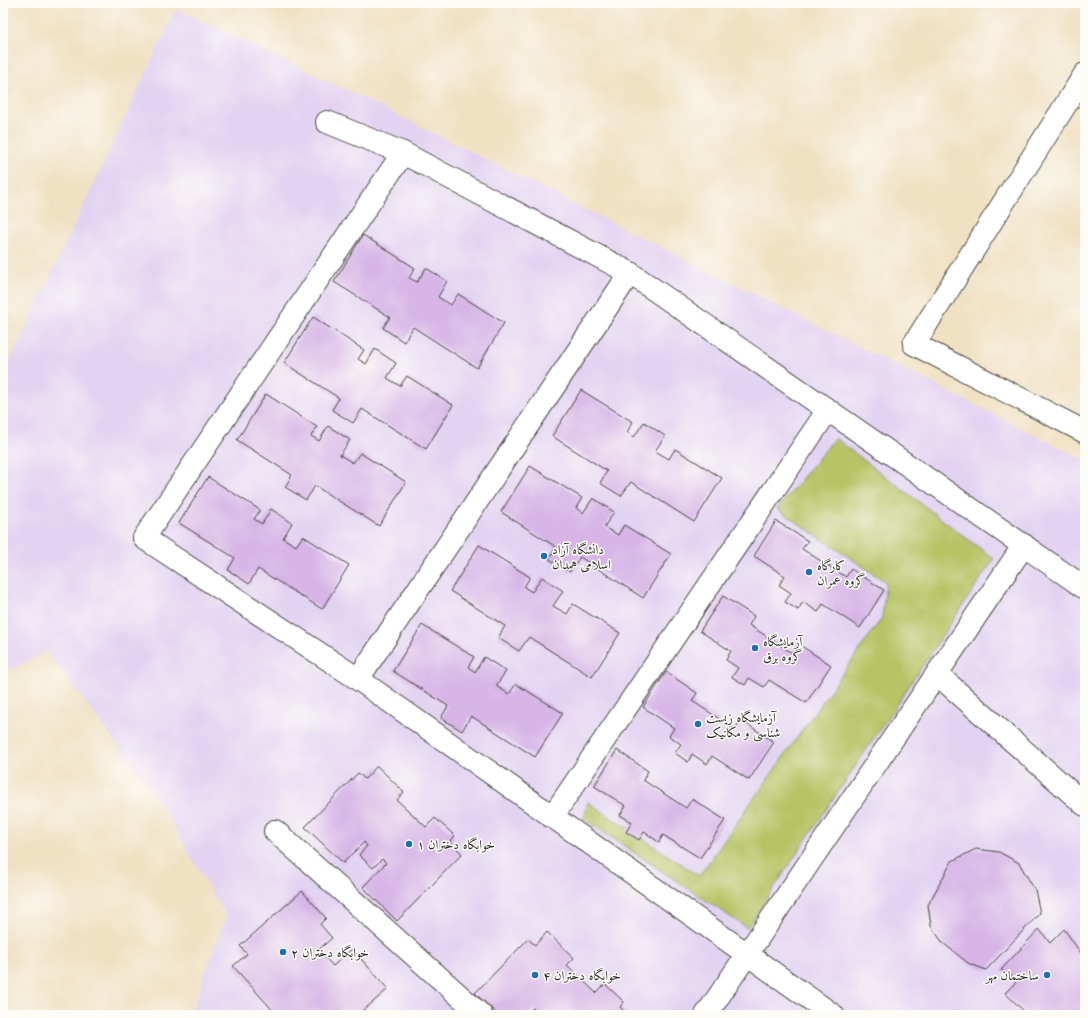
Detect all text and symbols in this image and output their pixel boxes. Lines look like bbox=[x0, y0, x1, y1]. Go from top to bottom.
place label: دانشگاه آزاد اسلامی همدان bbox=[552, 541, 611, 574]
marker: دانشگاه آزاد اسلامی همدان bbox=[539, 551, 549, 561]
place label: کارگاه گروه عمران bbox=[817, 557, 865, 590]
marker: کارگاه گروه عمران bbox=[804, 567, 814, 577]
place label: آزمایشگاه گروه برق bbox=[763, 633, 804, 666]
marker: آزمایشگاه گروه برق bbox=[750, 643, 760, 653]
place label: آزمایشگاه زیست شناسی و مکانیک bbox=[706, 709, 781, 742]
marker: آزمایشگاه زیست شناسی و مکانیک bbox=[693, 719, 703, 729]
place label: خوابگاه دختران ۱ bbox=[417, 836, 495, 854]
marker: خوابگاه دختران ۱ bbox=[404, 839, 414, 849]
place label: خوابگاه دختران ۲ bbox=[291, 944, 369, 962]
marker: خوابگاه دختران ۲ bbox=[278, 947, 288, 957]
place label: خوابگاه دختران ۴ bbox=[543, 967, 621, 985]
place label: ساختمان مهر bbox=[984, 967, 1039, 985]
marker: خوابگاه دختران ۴ bbox=[530, 970, 540, 980]
marker: ساختمان مهر bbox=[1042, 970, 1052, 980]

